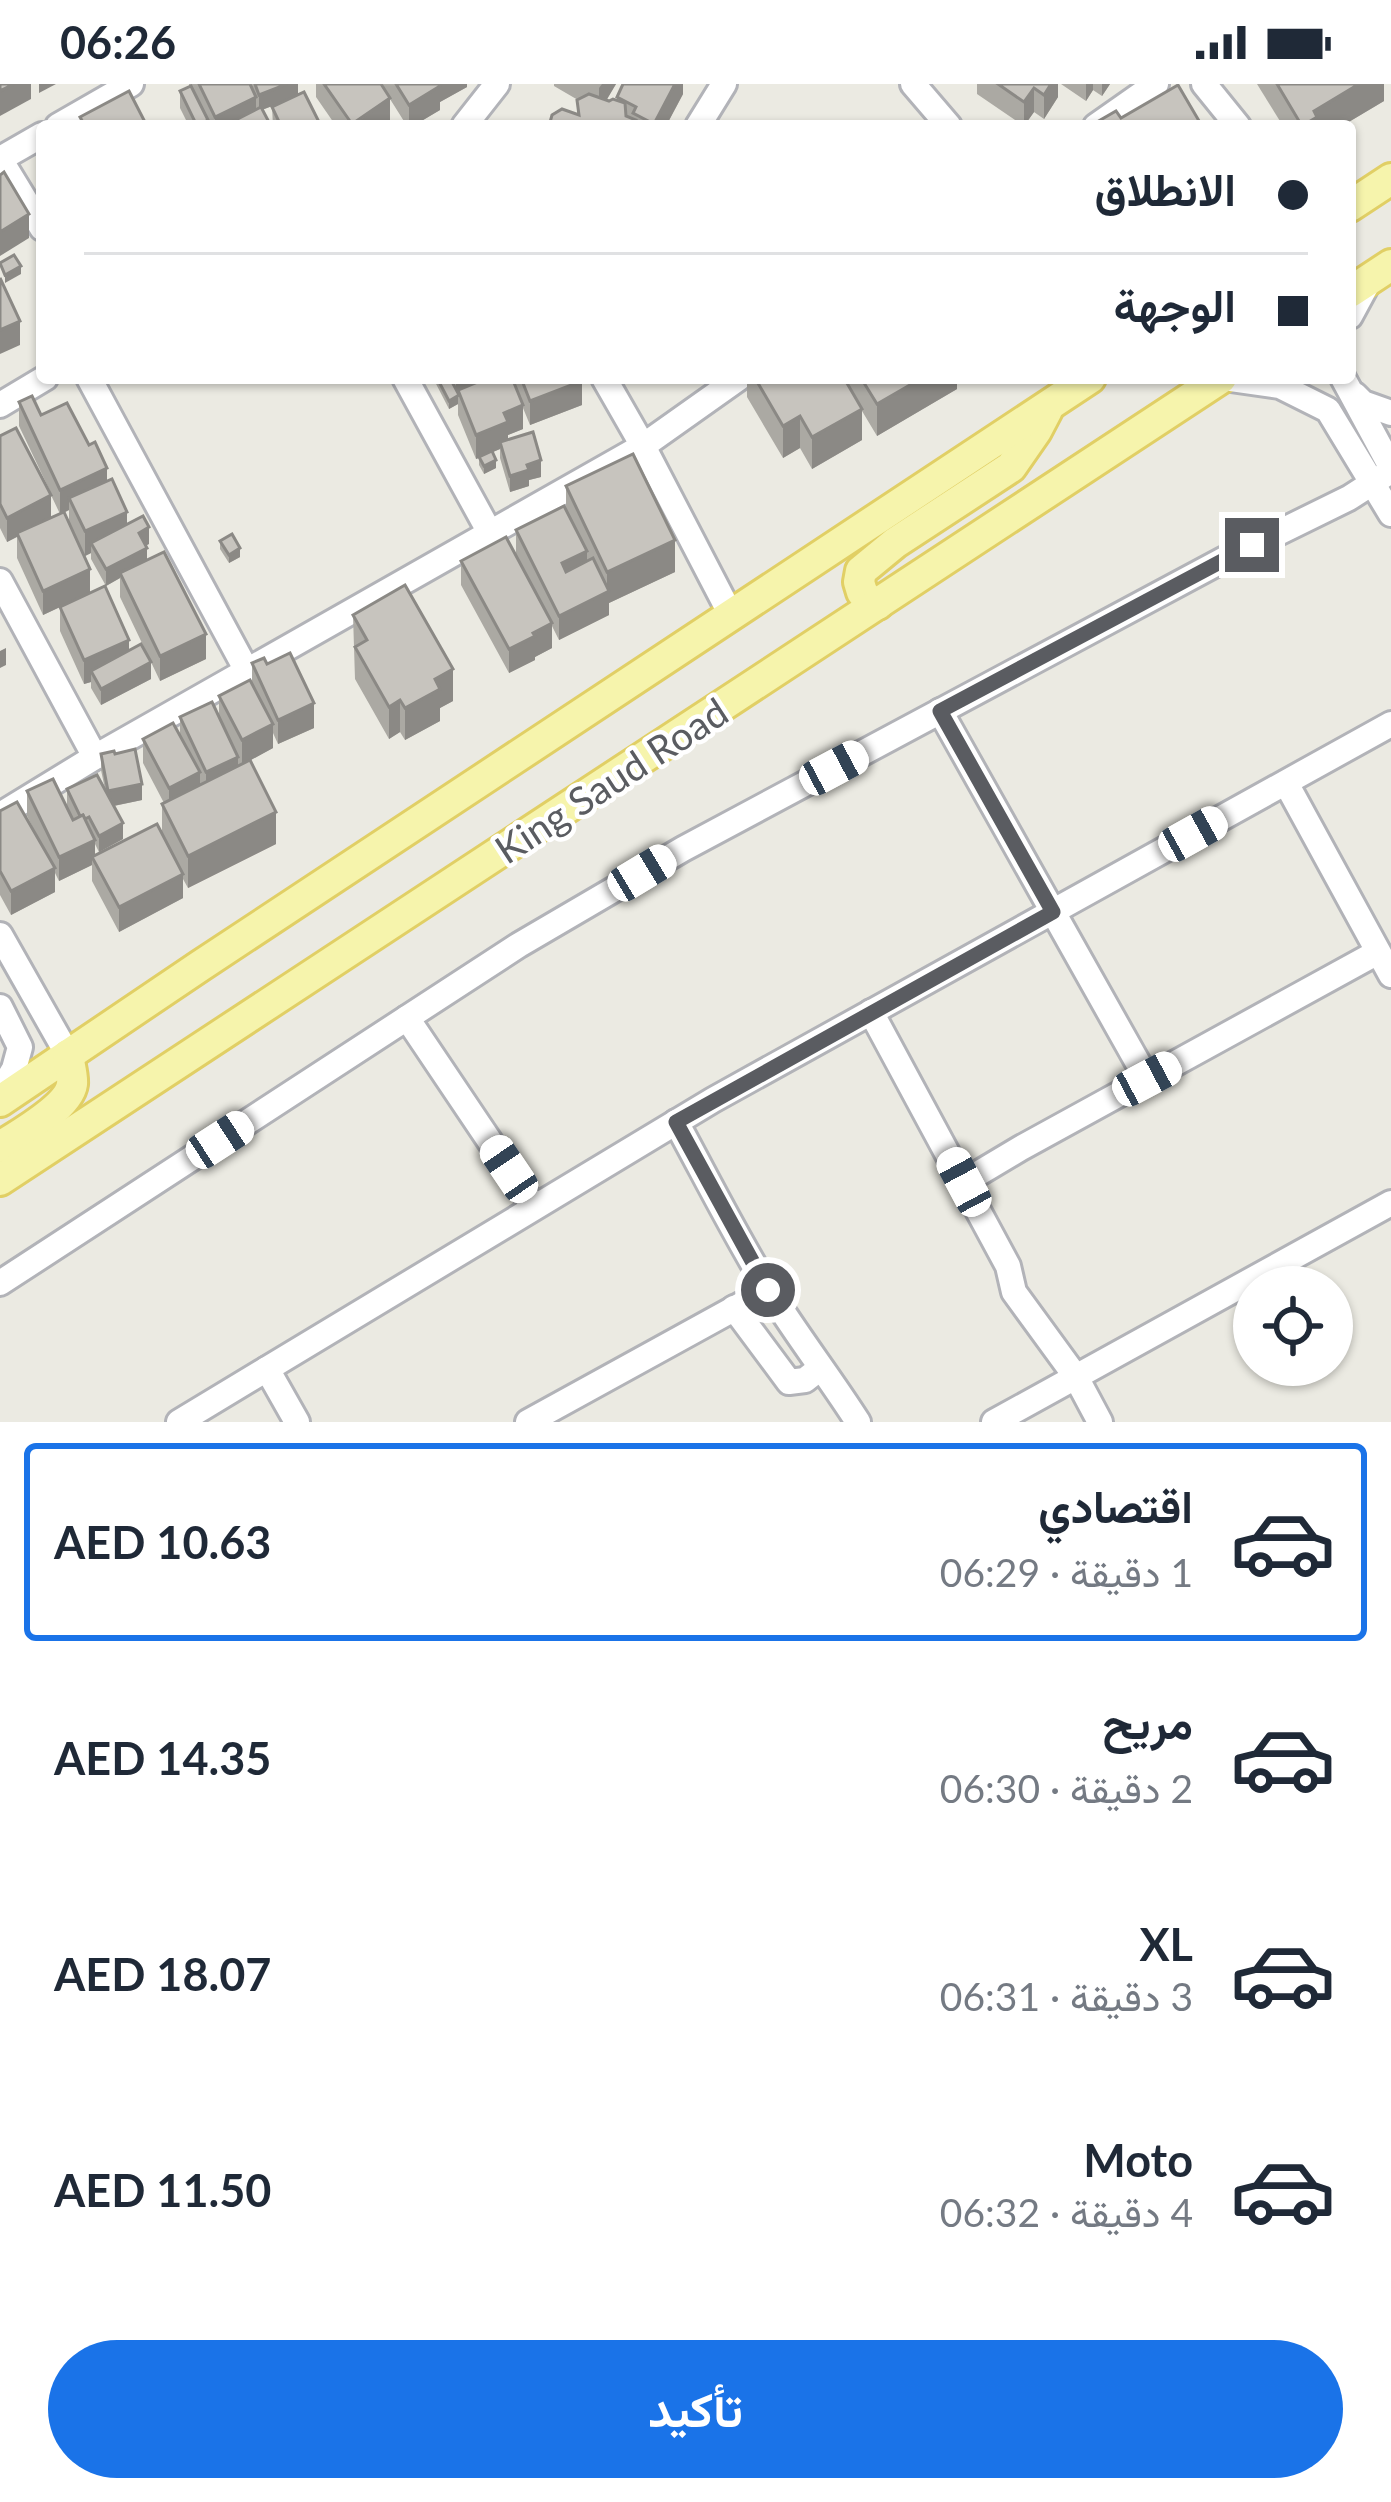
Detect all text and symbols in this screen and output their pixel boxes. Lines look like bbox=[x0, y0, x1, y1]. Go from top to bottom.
text: 06:26 bbox=[60, 15, 176, 69]
text: الانطلاق bbox=[1095, 162, 1236, 216]
text: الوجهة bbox=[1114, 278, 1236, 332]
route end bbox=[1225, 518, 1279, 572]
street label: King Saud Road bbox=[486, 688, 736, 872]
car bbox=[794, 735, 874, 801]
car bbox=[1153, 801, 1233, 867]
car bbox=[602, 839, 682, 907]
car bbox=[1107, 1046, 1187, 1112]
car bbox=[180, 1105, 260, 1175]
car bbox=[474, 1129, 544, 1209]
car bbox=[931, 1142, 997, 1222]
route start bbox=[741, 1263, 795, 1317]
map controls bbox=[1233, 1266, 1353, 1386]
button: locate bbox=[1233, 1266, 1353, 1386]
text: اقتصادي bbox=[1038, 1479, 1193, 1533]
icon: car bbox=[1229, 1488, 1337, 1596]
text: AED 10.63 bbox=[54, 1515, 271, 1569]
text: 1 دقيقة · 06:29 bbox=[940, 1549, 1193, 1595]
text: مريح bbox=[1102, 1695, 1193, 1749]
icon: car bbox=[1229, 1704, 1337, 1812]
text: AED 14.35 bbox=[54, 1731, 271, 1785]
text: 2 دقيقة · 06:30 bbox=[940, 1765, 1193, 1811]
text: XL bbox=[1139, 1917, 1193, 1971]
icon: car bbox=[1229, 1920, 1337, 2028]
text: AED 18.07 bbox=[54, 1947, 271, 2001]
text: 3 دقيقة · 06:31 bbox=[940, 1973, 1193, 2019]
text: Moto bbox=[1083, 2133, 1193, 2187]
icon: car bbox=[1229, 2136, 1337, 2244]
text: AED 11.50 bbox=[54, 2163, 271, 2217]
text: 4 دقيقة · 06:32 bbox=[940, 2189, 1193, 2235]
button: تأكيد bbox=[48, 2340, 1343, 2478]

